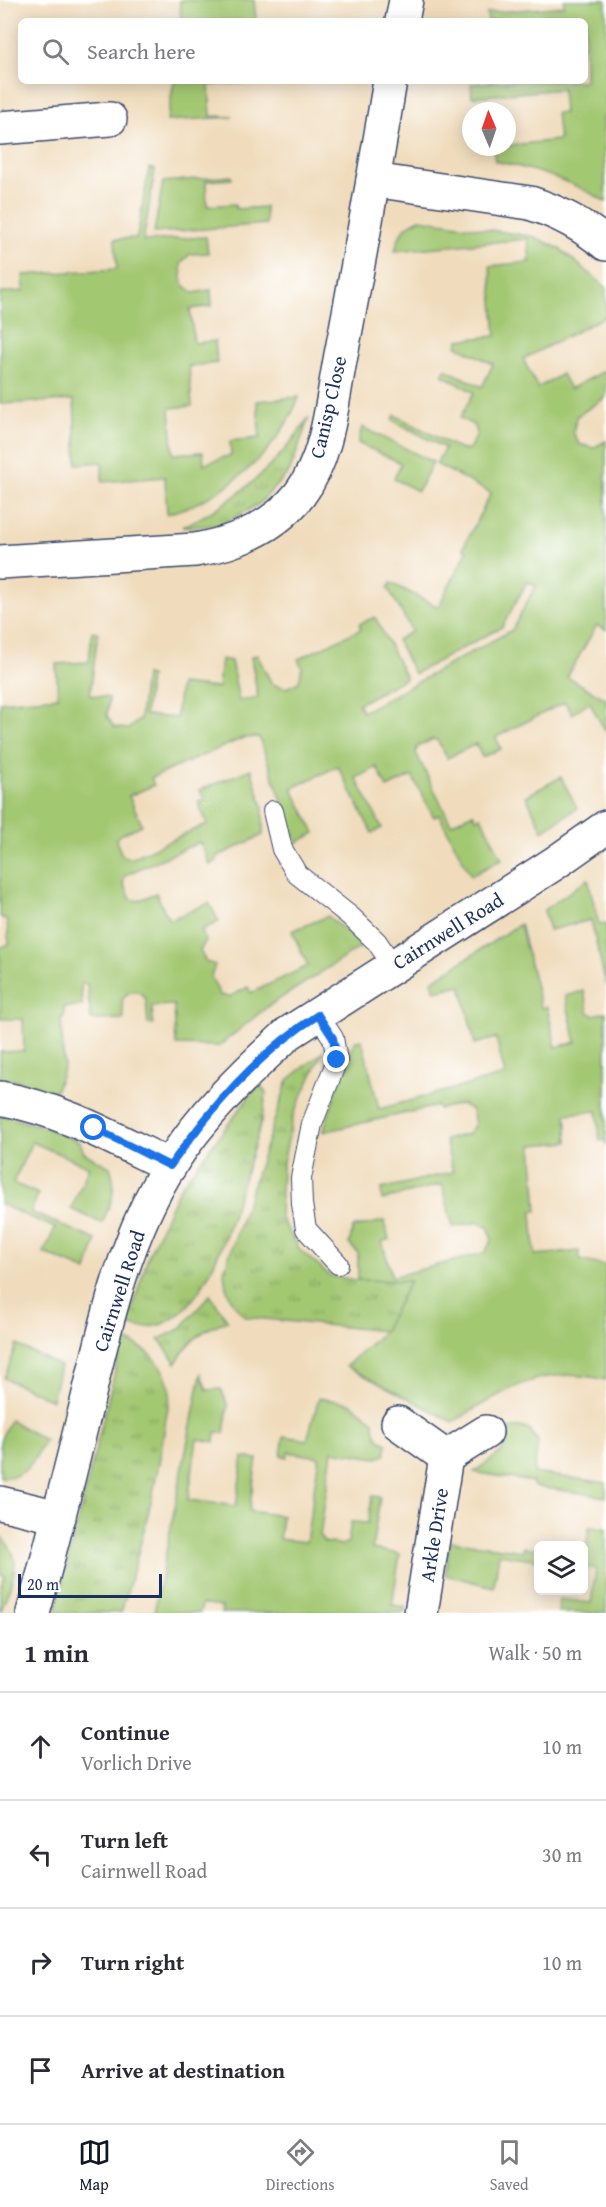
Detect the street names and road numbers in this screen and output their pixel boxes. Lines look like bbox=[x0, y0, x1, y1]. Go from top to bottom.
street label: Canisp Close bbox=[302, 353, 353, 461]
street label: Cairnwell Road bbox=[387, 885, 509, 976]
street label: Cairnwell Road bbox=[85, 1226, 152, 1355]
street label: Arkle Drive bbox=[412, 1486, 455, 1584]

